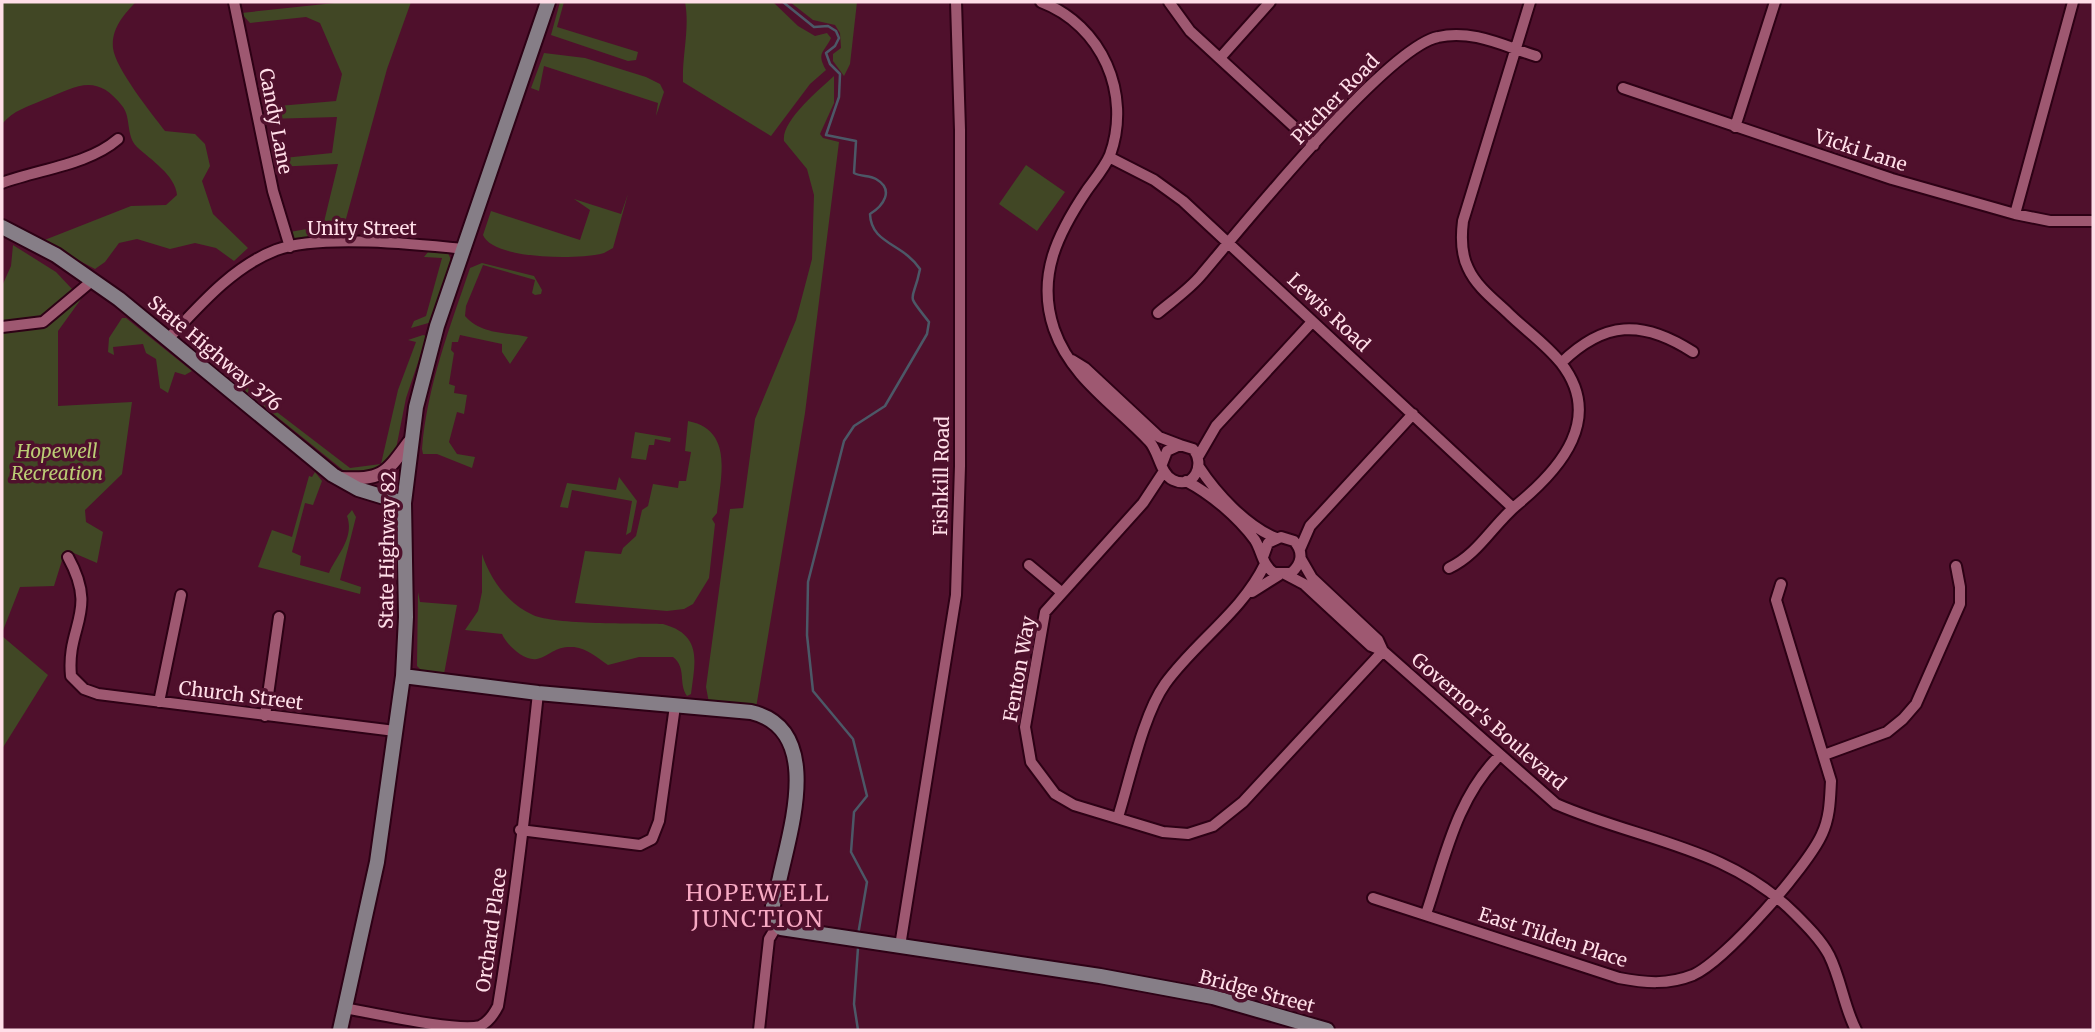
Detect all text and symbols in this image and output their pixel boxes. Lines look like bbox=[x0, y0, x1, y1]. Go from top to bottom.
street label: Pitcher Road bbox=[1286, 49, 1384, 149]
street label: Candy Lane bbox=[254, 66, 298, 176]
street label: Vicki Lane bbox=[1811, 123, 1910, 176]
street label: Unity Street bbox=[307, 216, 417, 240]
street label: Lewis Road bbox=[1283, 268, 1375, 356]
street label: State Highway 376 bbox=[143, 290, 287, 416]
street label: Fishkill Road bbox=[928, 416, 954, 536]
park label: Hopewell Recreation bbox=[11, 439, 103, 485]
street label: State Highway 82 bbox=[374, 471, 400, 629]
street label: Fenton Way bbox=[998, 614, 1040, 724]
street label: Governor's Boulevard bbox=[1407, 647, 1571, 795]
street label: Church Street bbox=[177, 675, 305, 715]
street label: Orchard Place bbox=[470, 866, 512, 994]
district label: HOPEWELL JUNCTION bbox=[685, 878, 831, 933]
street label: East Tilden Place bbox=[1475, 902, 1631, 972]
street label: Bridge Street bbox=[1196, 964, 1318, 1018]

